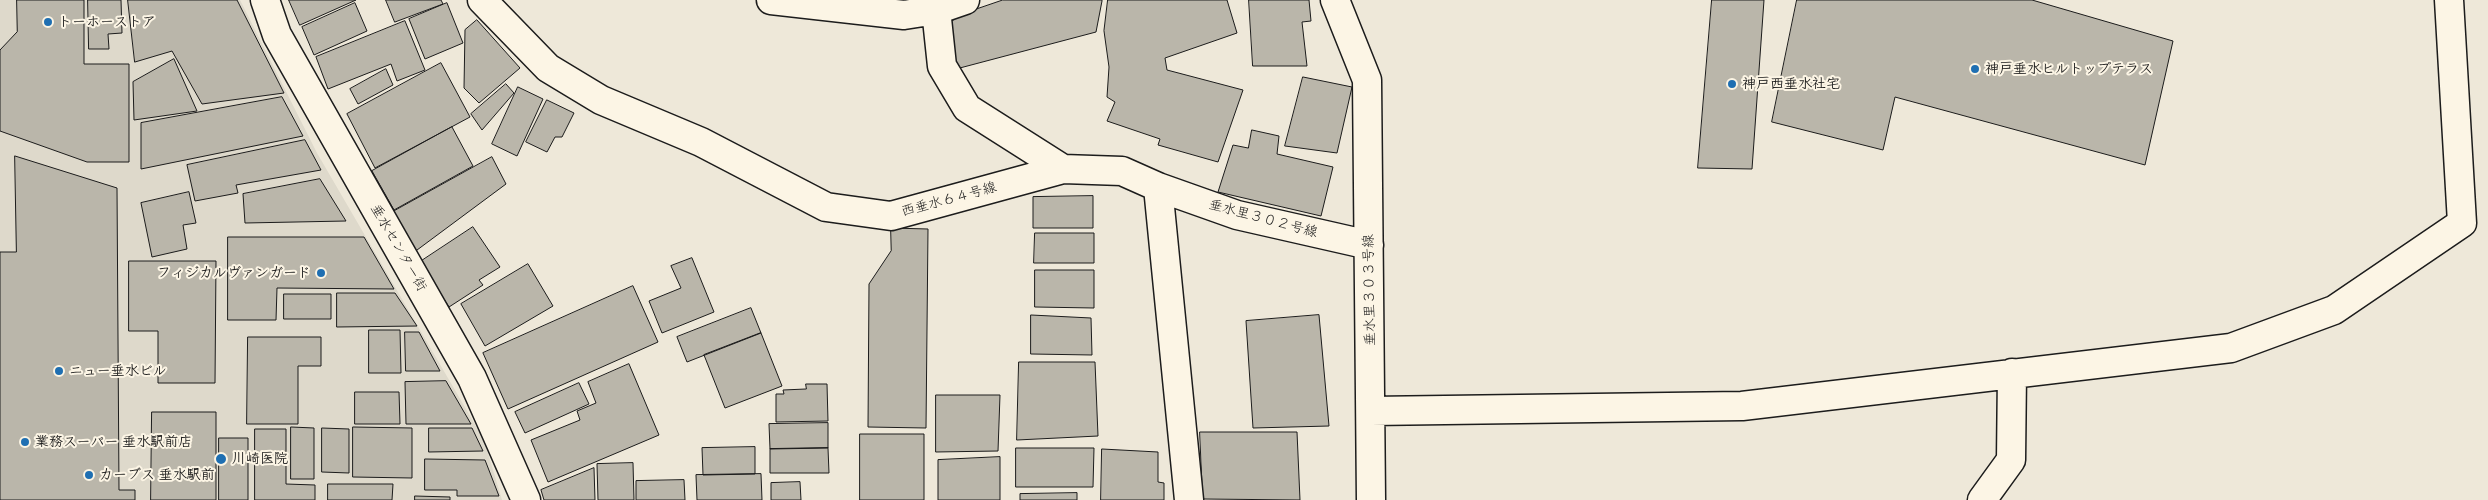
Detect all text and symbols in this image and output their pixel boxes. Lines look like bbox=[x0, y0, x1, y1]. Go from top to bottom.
place label: トーホーストア bbox=[58, 14, 156, 30]
marker: トーホーストア bbox=[42, 16, 54, 28]
place label: 神戸垂水ヒルトップテラス bbox=[1985, 61, 2153, 77]
marker: 神戸垂水ヒルトップテラス bbox=[1969, 63, 1981, 75]
place label: 神戸西垂水社宅 bbox=[1742, 76, 1840, 92]
marker: 神戸西垂水社宅 bbox=[1726, 78, 1738, 90]
street label: 西垂水６４号線 bbox=[899, 179, 999, 221]
street label: 垂水里３０２号線 bbox=[1207, 196, 1319, 242]
street label: 垂水センター街 bbox=[366, 201, 430, 295]
street label: 垂水里３０３号線 bbox=[1361, 234, 1379, 346]
place label: フィジカルヴァンガード bbox=[157, 265, 311, 281]
marker: フィジカルヴァンガード bbox=[315, 267, 327, 279]
place label: ニュー垂水ビル bbox=[69, 363, 167, 379]
marker: ニュー垂水ビル bbox=[53, 365, 65, 377]
place label: 業務スーパー 垂水駅前店 bbox=[35, 434, 192, 450]
marker: 業務スーパー 垂水駅前店 bbox=[19, 436, 31, 448]
place label: 川崎医院 bbox=[232, 451, 288, 467]
marker: 川崎医院 bbox=[214, 452, 228, 466]
place label: カーブス 垂水駅前 bbox=[99, 467, 215, 483]
marker: カーブス 垂水駅前 bbox=[83, 469, 95, 481]

